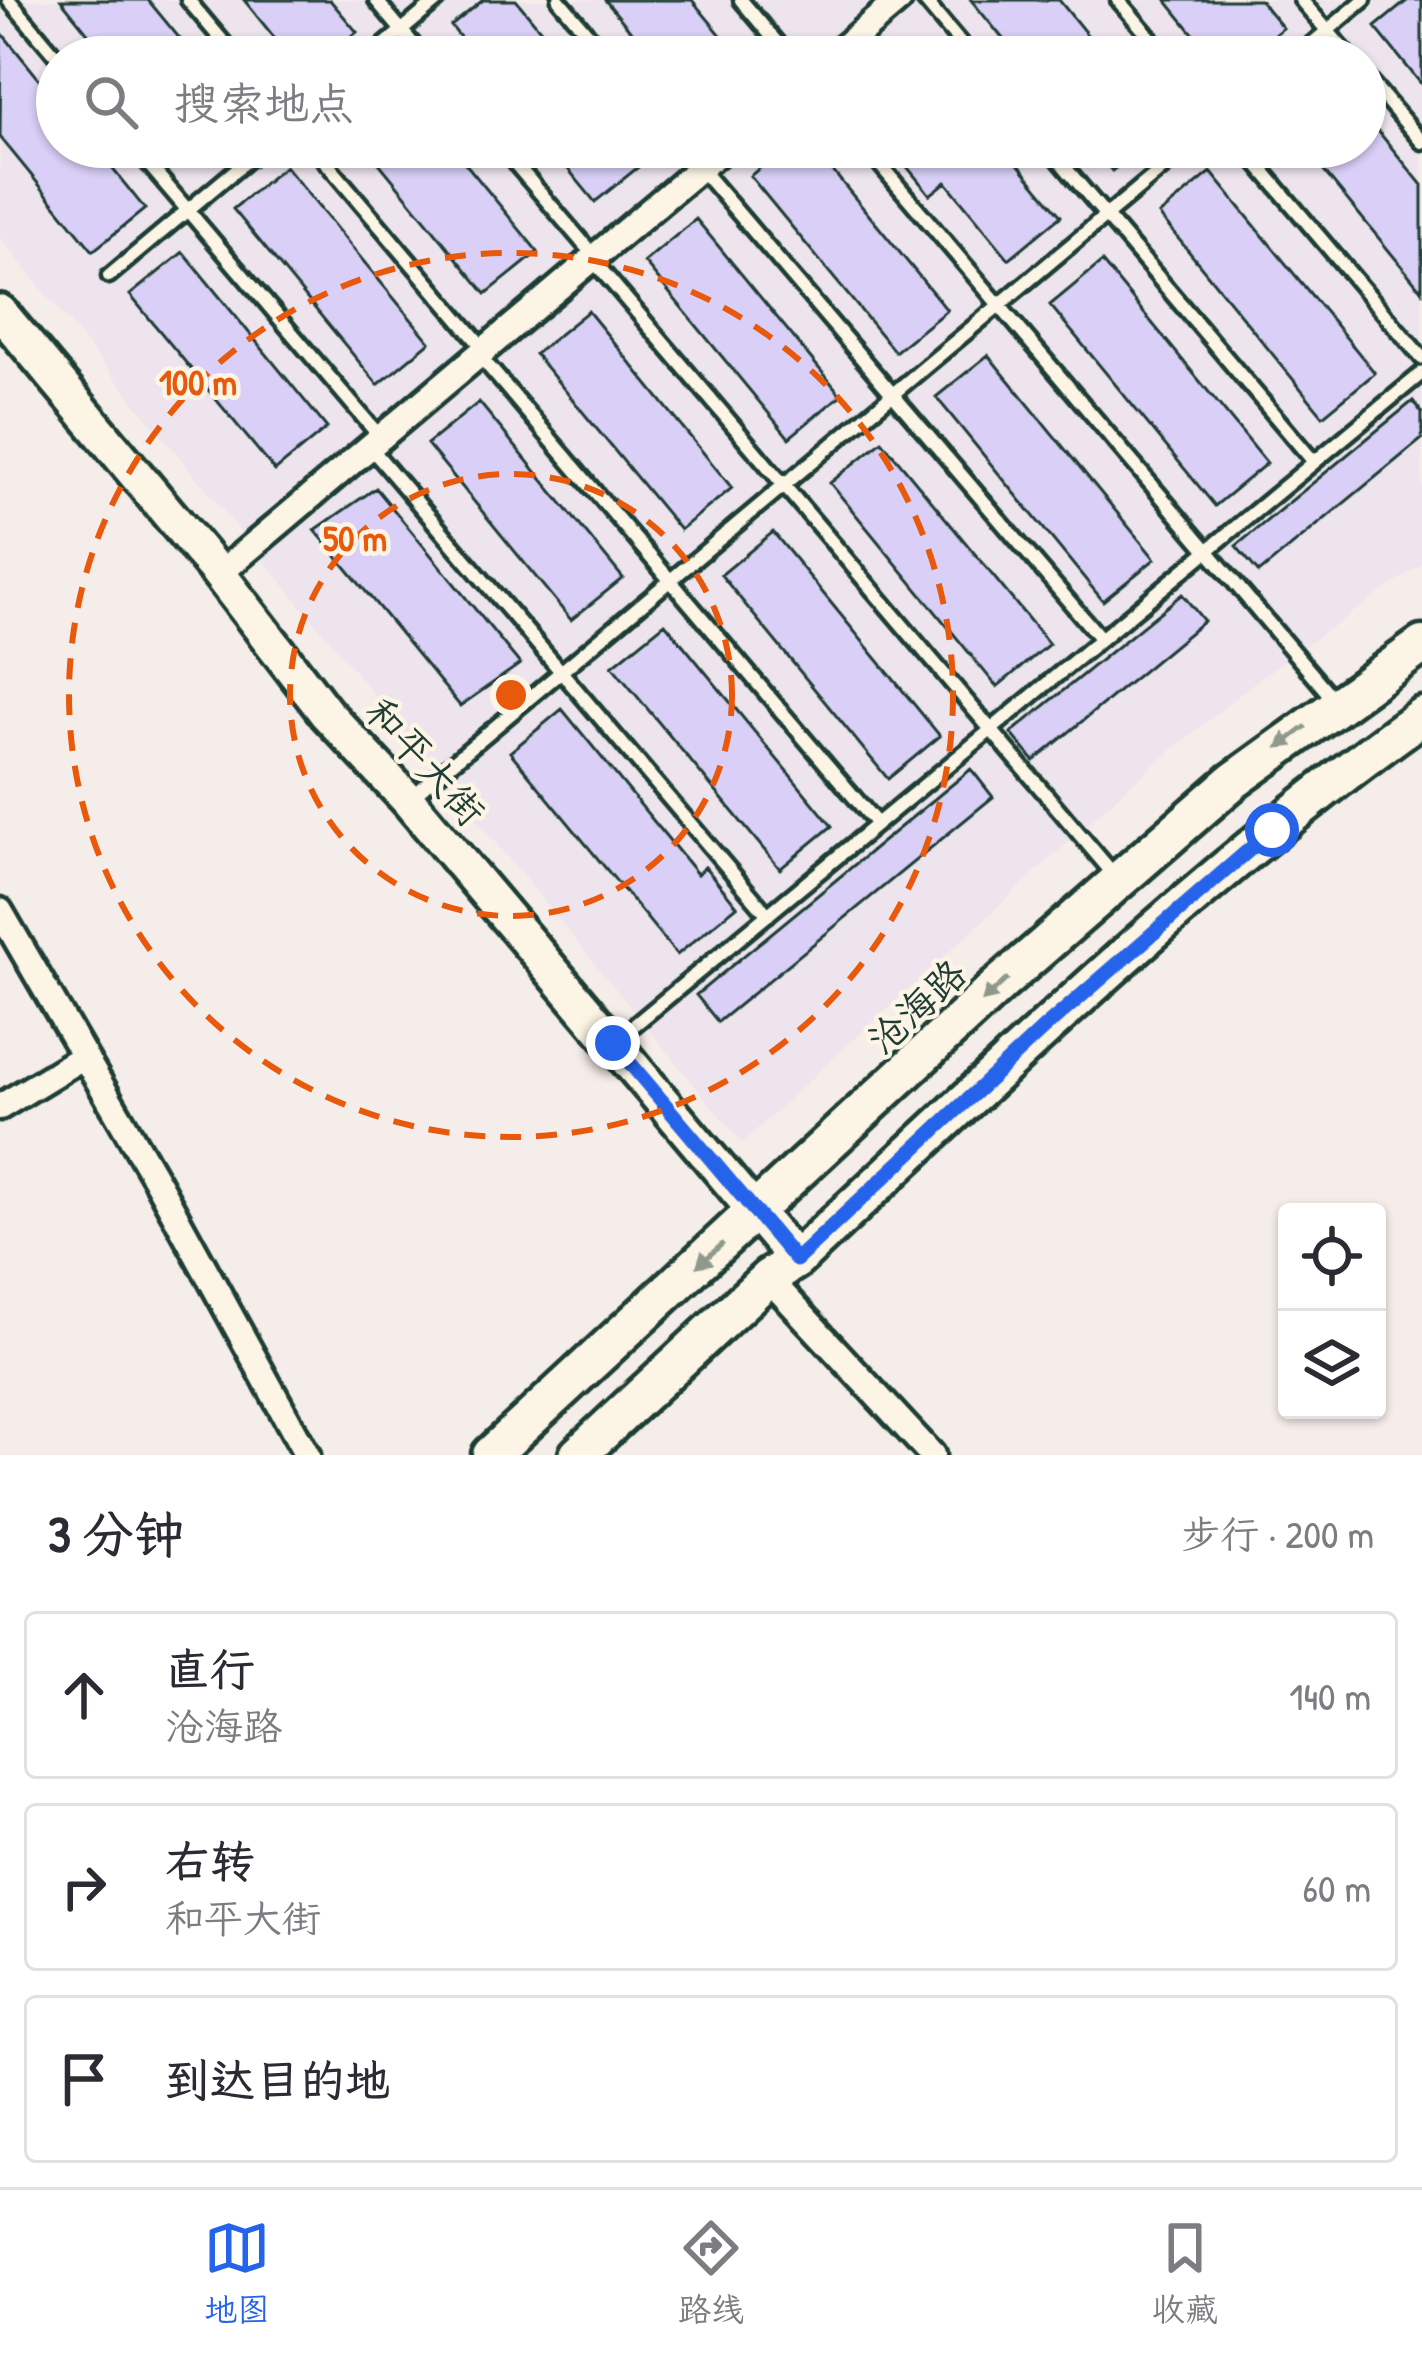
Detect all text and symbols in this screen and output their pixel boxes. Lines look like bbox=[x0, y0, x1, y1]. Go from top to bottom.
search box bbox=[36, 36, 1386, 168]
icon: search bbox=[78, 69, 144, 135]
text: 搜索地点 bbox=[174, 72, 354, 133]
text: 100 m bbox=[159, 357, 237, 406]
text: 50 m bbox=[323, 513, 387, 562]
centre of rings bbox=[490, 674, 532, 716]
street label: 和平大街 bbox=[354, 685, 498, 837]
one-way arrow bbox=[1277, 725, 1308, 749]
route start bbox=[1245, 803, 1299, 857]
street label: 沧海路 bbox=[855, 947, 977, 1065]
one-way arrow bbox=[981, 975, 1010, 1003]
route end bbox=[586, 1016, 640, 1070]
map controls bbox=[1278, 1203, 1386, 1419]
button: locate bbox=[1278, 1203, 1386, 1311]
one-way arrow bbox=[695, 1241, 724, 1269]
button: layers bbox=[1278, 1311, 1386, 1419]
text: 3 分钟 bbox=[48, 1499, 185, 1568]
text: 步行 · 200 m bbox=[1182, 1507, 1374, 1560]
text: 直行 bbox=[165, 1638, 255, 1699]
icon: ahead bbox=[51, 1662, 117, 1728]
text: 140 m bbox=[1289, 1669, 1371, 1722]
text: 沧海路 bbox=[165, 1699, 282, 1752]
text: 右转 bbox=[165, 1830, 255, 1891]
icon: right bbox=[51, 1854, 117, 1920]
text: 60 m bbox=[1302, 1861, 1371, 1914]
text: 和平大街 bbox=[165, 1891, 321, 1944]
icon: arrive bbox=[51, 2046, 117, 2112]
text: 到达目的地 bbox=[165, 2049, 390, 2110]
tab: 地图 bbox=[204, 2215, 270, 2331]
tab: 路线 bbox=[678, 2215, 744, 2331]
tab: 收藏 bbox=[1152, 2215, 1218, 2331]

